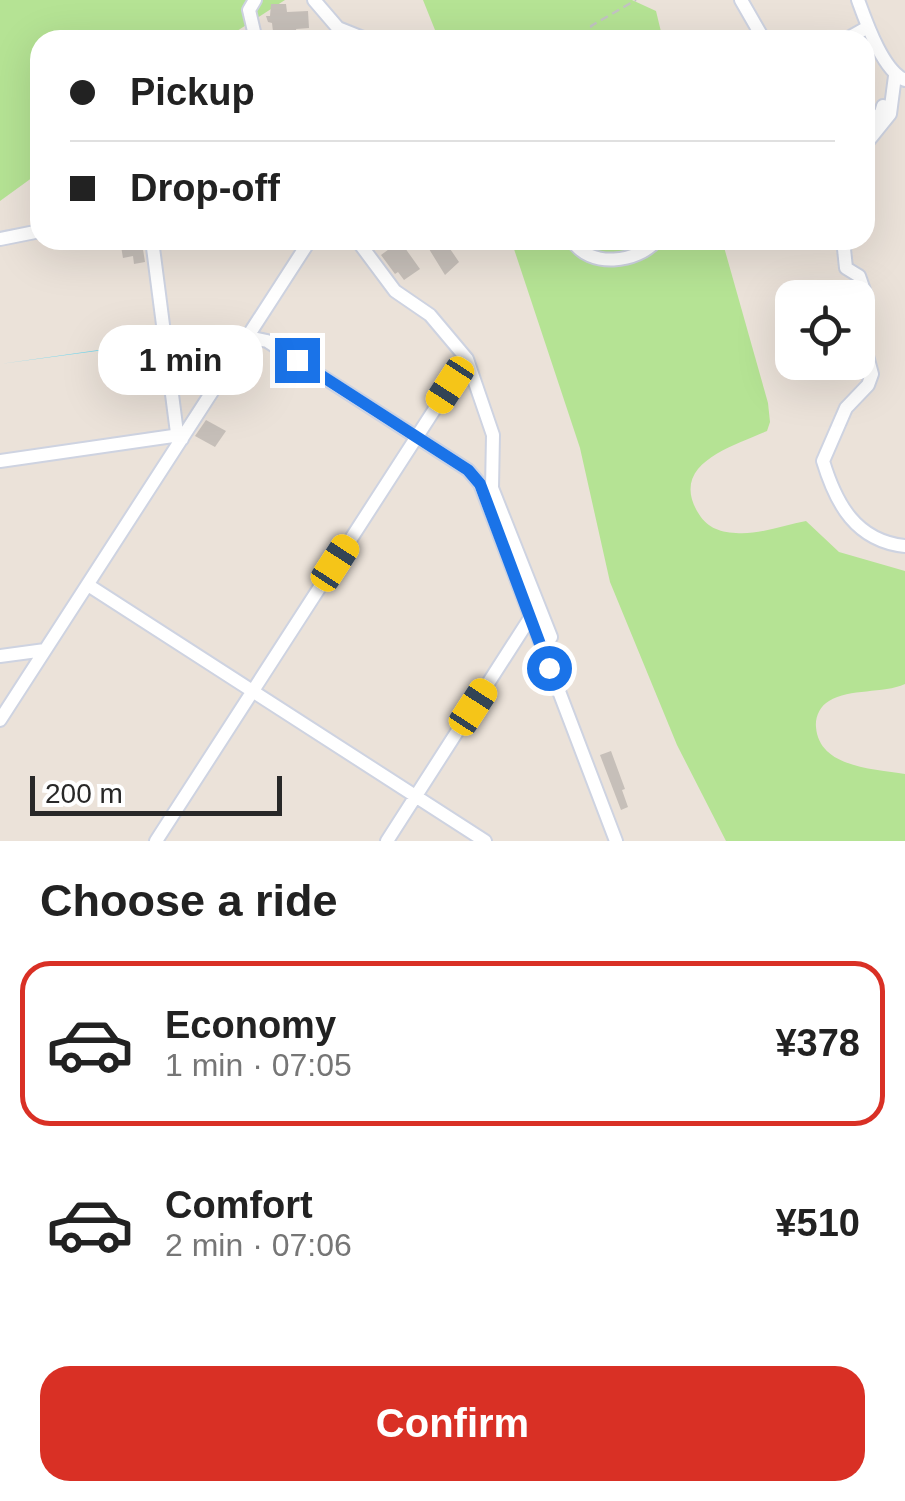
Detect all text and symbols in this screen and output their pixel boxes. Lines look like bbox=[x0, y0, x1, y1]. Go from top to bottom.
text: Pickup bbox=[130, 71, 255, 113]
text: Drop-off bbox=[130, 167, 280, 209]
map controls bbox=[775, 280, 875, 380]
button: locate bbox=[775, 280, 875, 380]
callout: 1 min bbox=[97, 325, 262, 395]
route end bbox=[275, 338, 320, 383]
text: 1 min bbox=[139, 342, 222, 378]
car bbox=[421, 352, 479, 418]
car bbox=[306, 530, 364, 596]
route start bbox=[527, 646, 572, 691]
car bbox=[444, 674, 502, 740]
scale bar bbox=[30, 771, 282, 816]
text: 200 m bbox=[45, 778, 123, 809]
text: Choose a ride bbox=[40, 875, 338, 926]
icon: car bbox=[45, 999, 135, 1089]
text: Economy bbox=[165, 1004, 336, 1046]
text: ¥378 bbox=[775, 1022, 860, 1064]
text: 1 min · 07:05 bbox=[165, 1047, 352, 1083]
icon: car bbox=[45, 1179, 135, 1269]
text: Comfort bbox=[165, 1184, 313, 1226]
text: ¥510 bbox=[775, 1202, 860, 1244]
text: 2 min · 07:06 bbox=[165, 1227, 352, 1263]
button: Confirm bbox=[40, 1366, 865, 1481]

